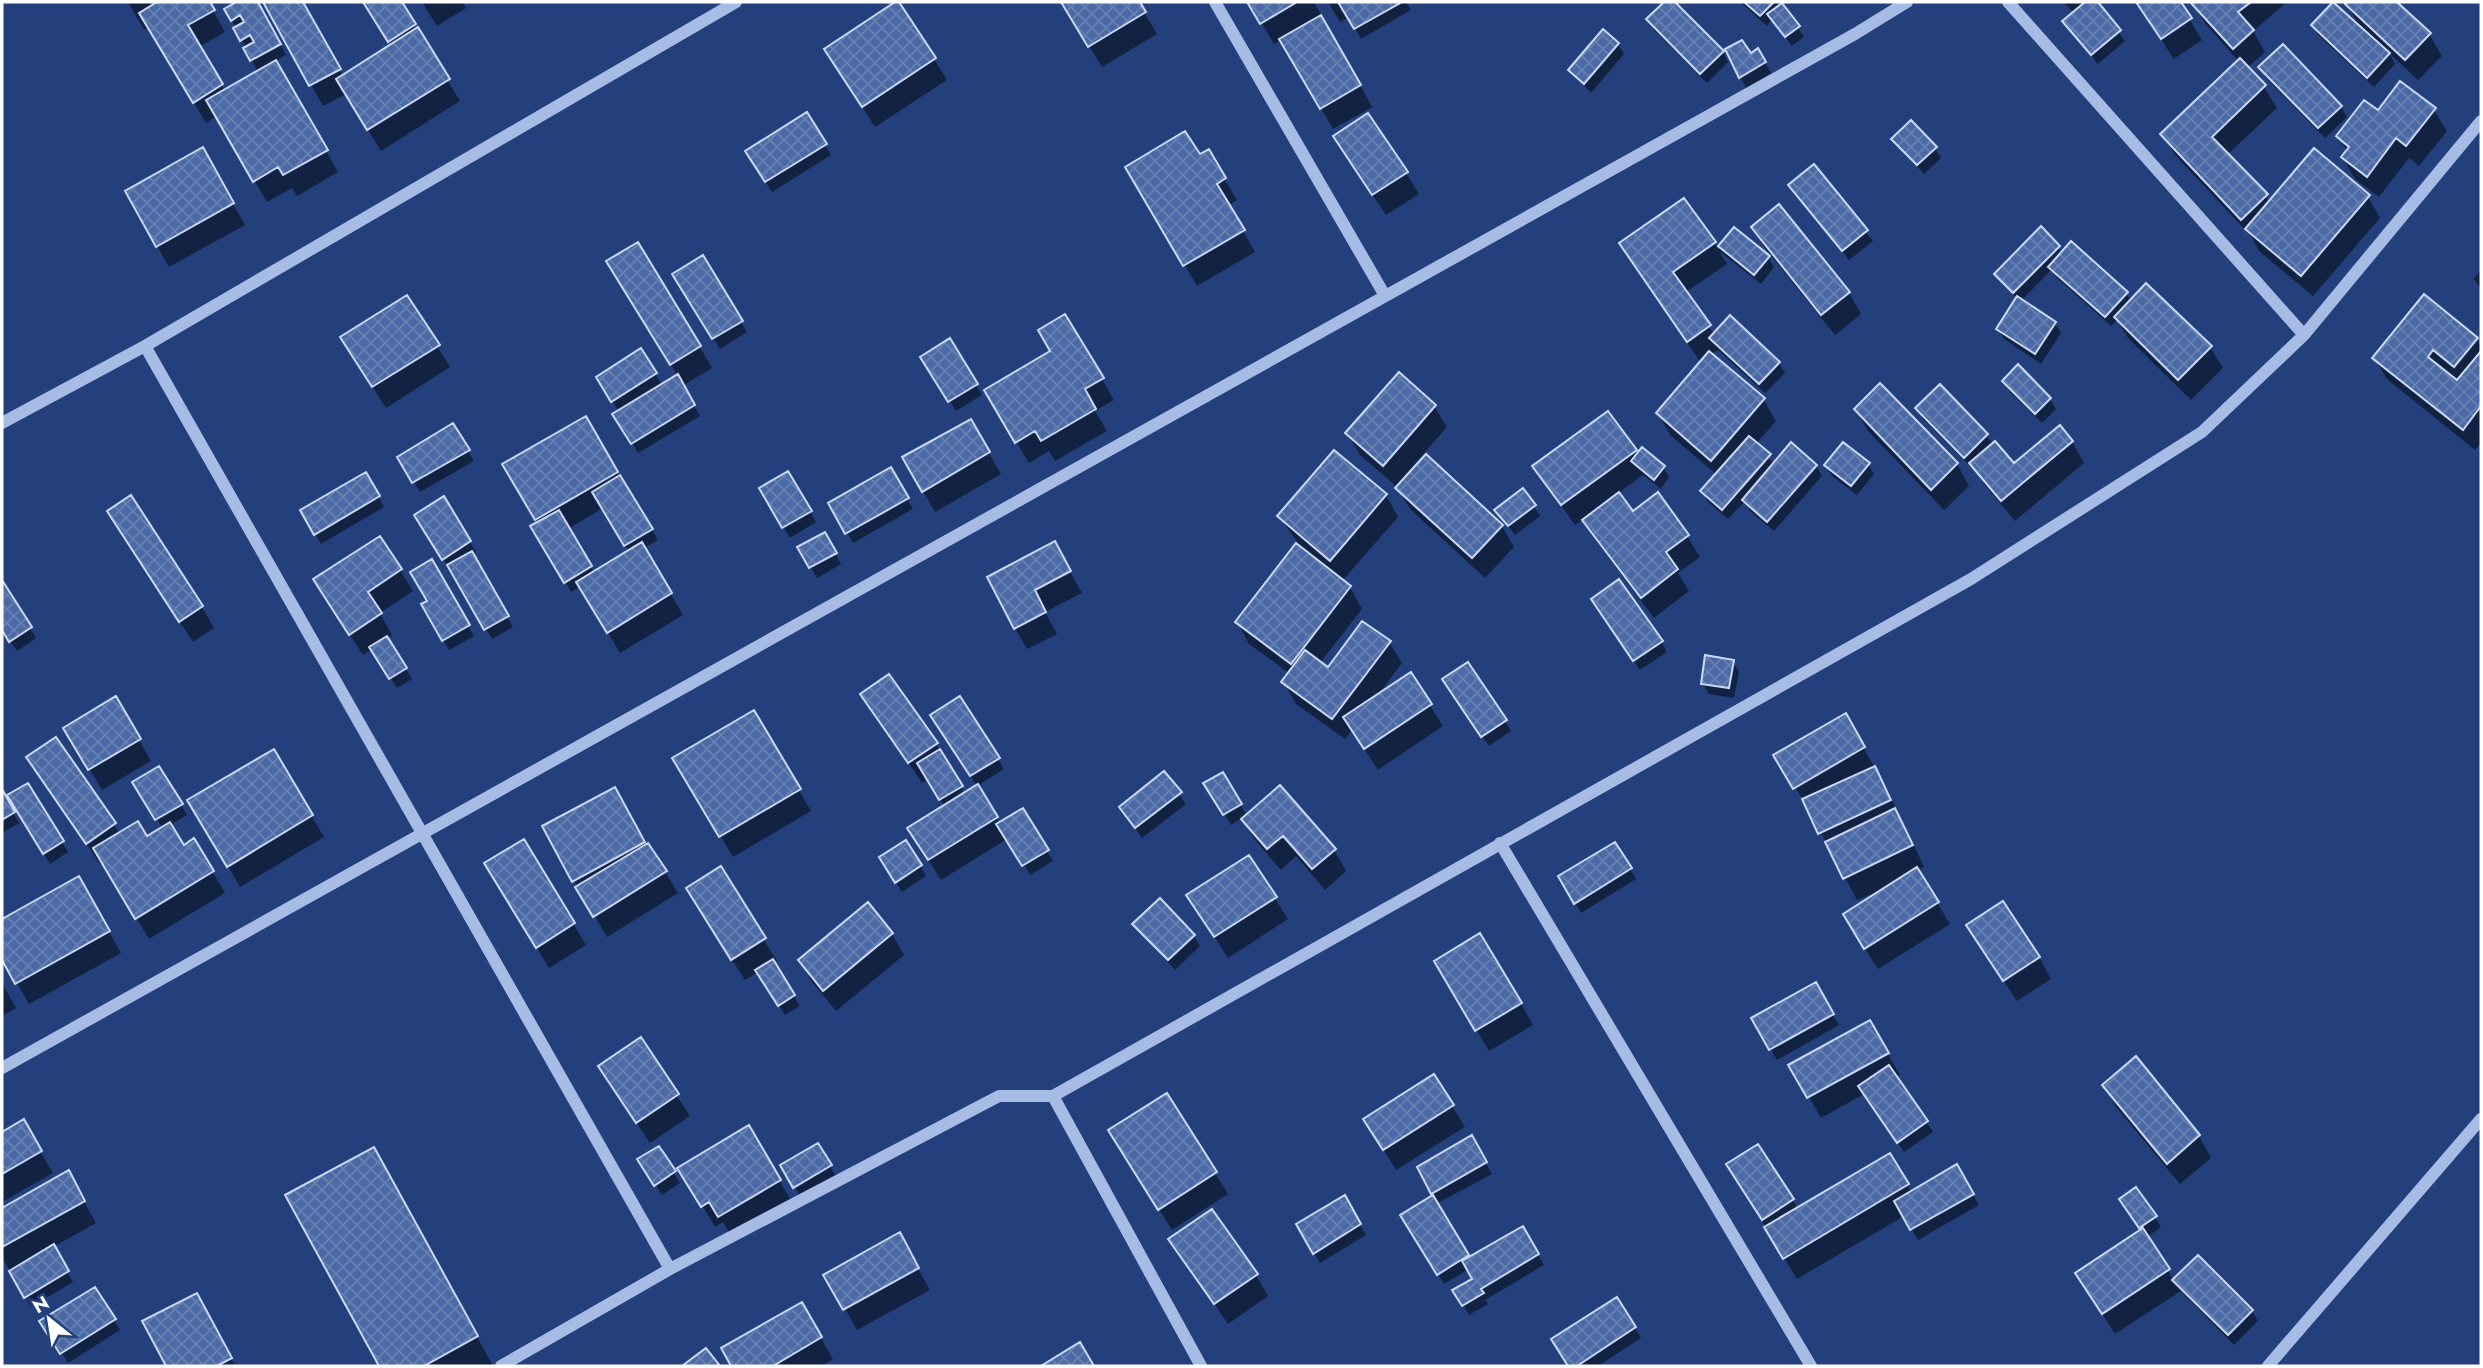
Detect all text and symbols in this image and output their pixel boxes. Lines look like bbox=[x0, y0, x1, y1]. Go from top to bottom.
north arrow bbox=[14, 1284, 84, 1354]
text: N bbox=[27, 1289, 54, 1320]

